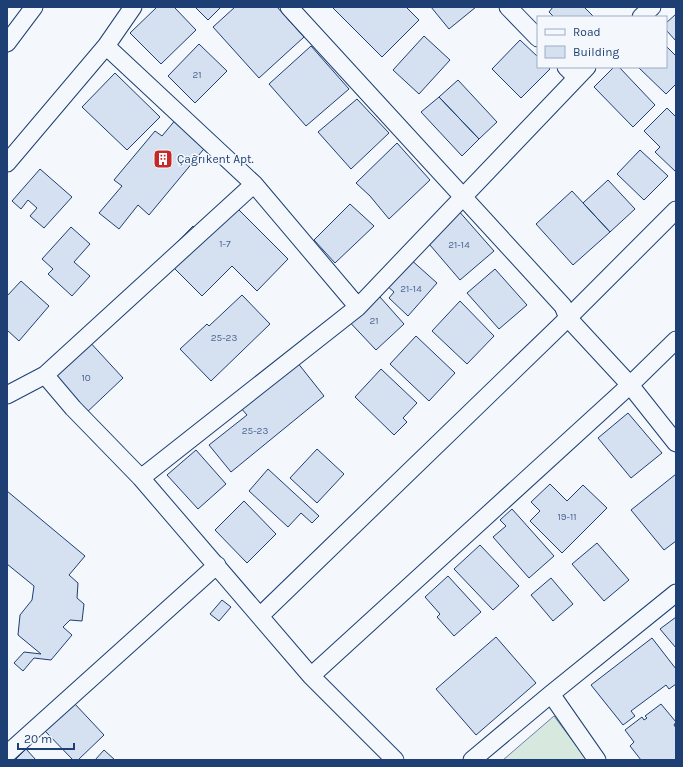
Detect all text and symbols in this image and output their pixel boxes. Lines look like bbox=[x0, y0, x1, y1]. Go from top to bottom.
legend bbox=[537, 16, 667, 68]
text: Road bbox=[573, 25, 601, 39]
text: Building bbox=[573, 45, 620, 59]
house number: 21 bbox=[192, 69, 202, 81]
building icon: Çağrıkent Apt. bbox=[152, 148, 174, 170]
place label: Çağrıkent Apt. bbox=[177, 152, 254, 166]
house number: 1-7 bbox=[219, 238, 231, 250]
house number: 21-14 bbox=[448, 239, 470, 251]
house number: 21-14 bbox=[400, 283, 422, 295]
house number: 21 bbox=[369, 315, 379, 327]
house number: 25-23 bbox=[211, 332, 237, 344]
house number: 10 bbox=[81, 372, 91, 384]
house number: 25-23 bbox=[242, 425, 268, 437]
house number: 19-11 bbox=[557, 511, 577, 523]
scale bar bbox=[18, 725, 74, 751]
text: 20 m bbox=[24, 732, 52, 746]

